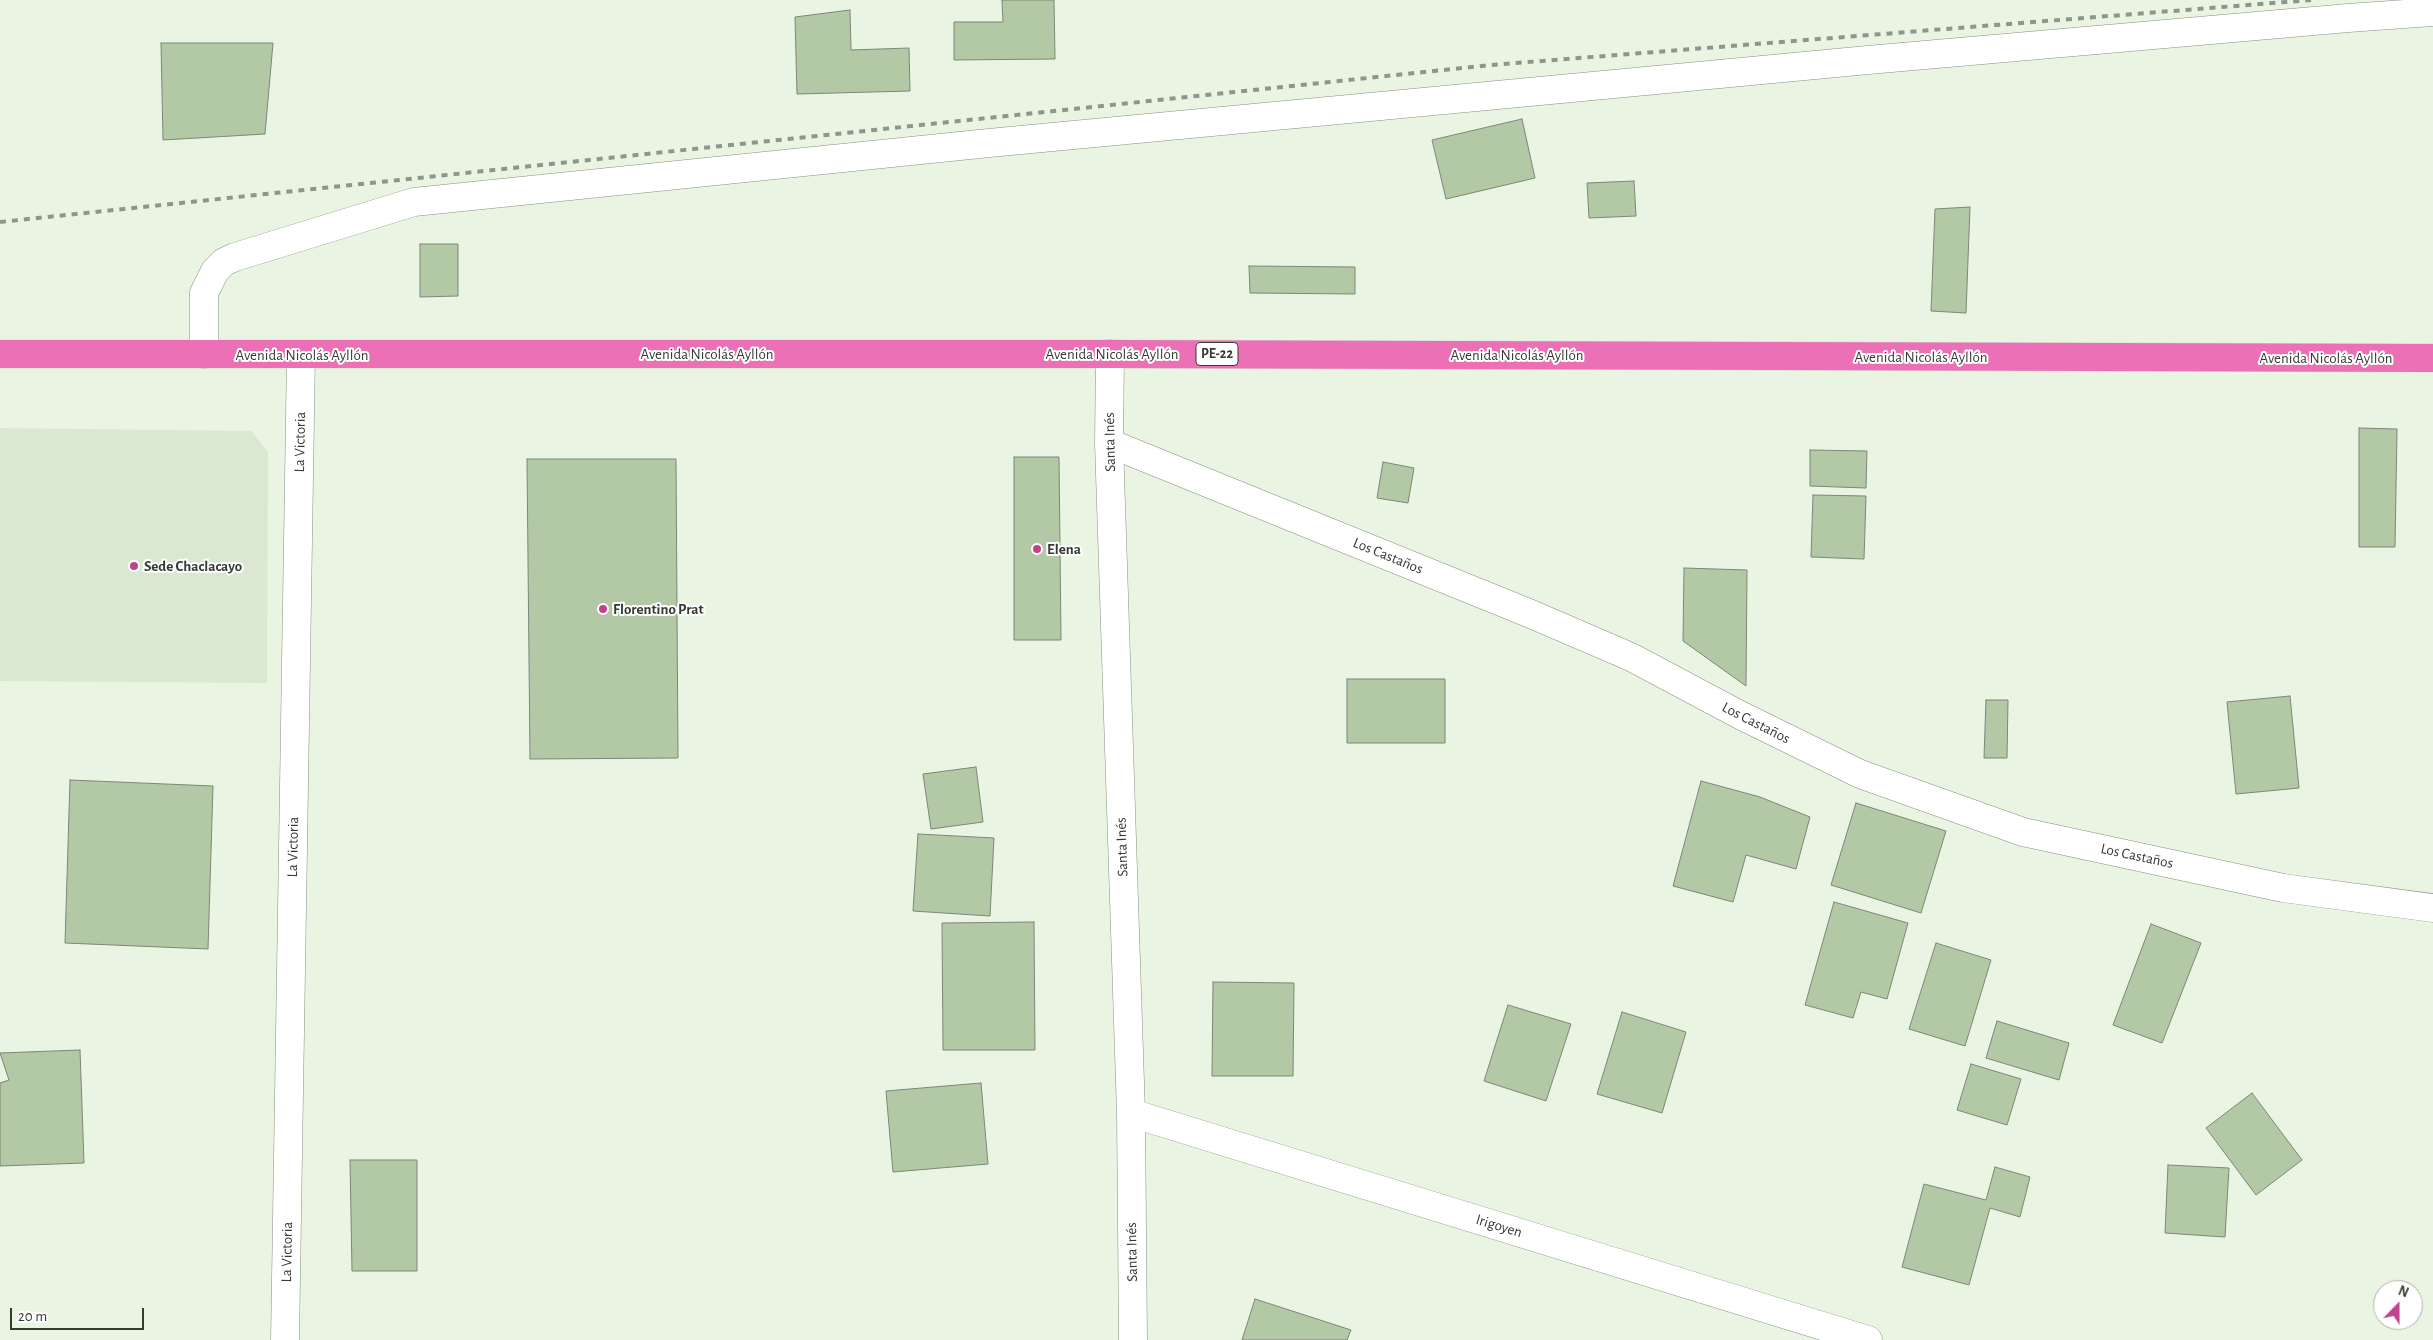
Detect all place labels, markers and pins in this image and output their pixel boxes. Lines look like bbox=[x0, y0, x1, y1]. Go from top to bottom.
place label: Elena bbox=[1047, 540, 1081, 558]
marker: Elena bbox=[1031, 543, 1043, 555]
place label: Sede Chaclacayo bbox=[144, 557, 242, 575]
marker: Sede Chaclacayo bbox=[128, 560, 140, 572]
place label: Florentino Prat bbox=[613, 600, 704, 618]
marker: Florentino Prat bbox=[597, 603, 609, 615]

